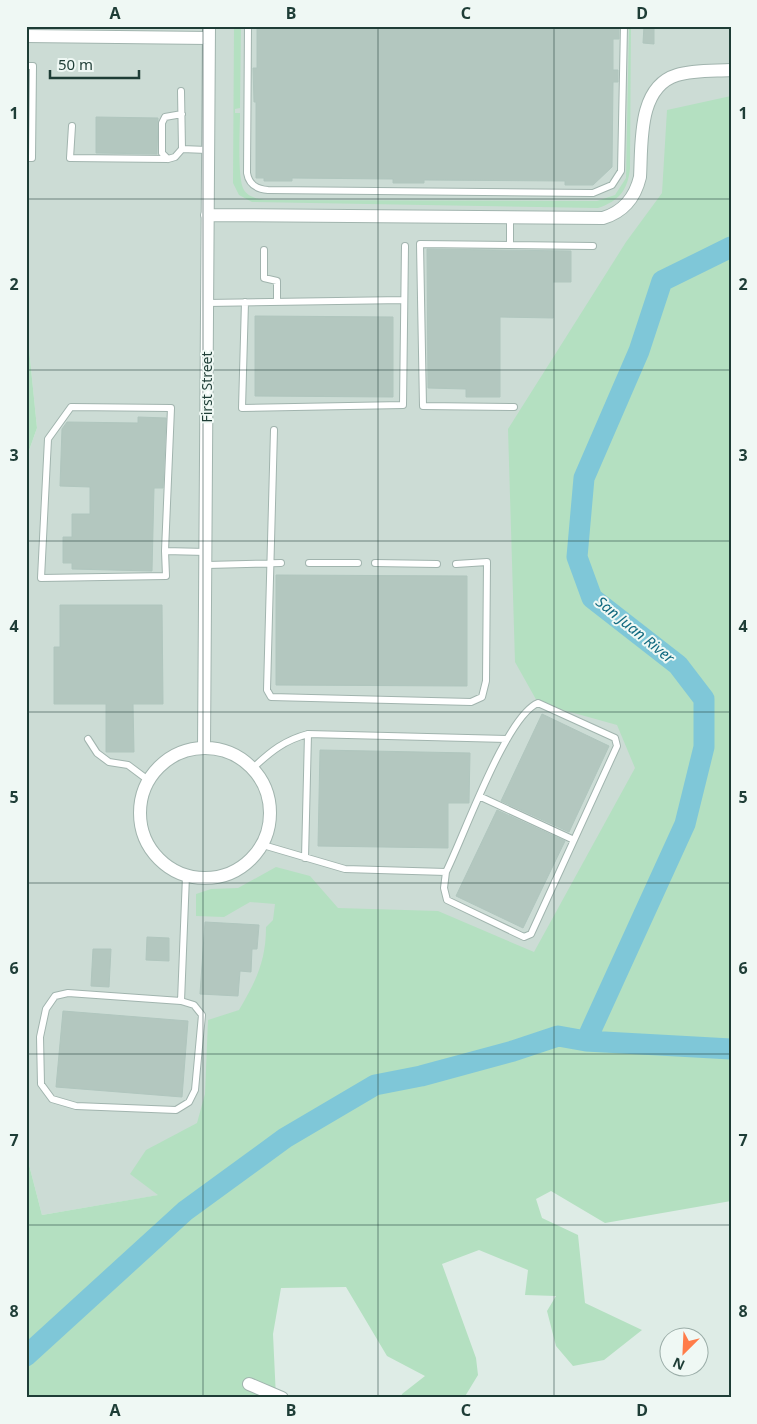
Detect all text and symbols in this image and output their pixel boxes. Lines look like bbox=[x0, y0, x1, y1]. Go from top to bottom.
text: A bbox=[109, 2, 121, 24]
text: B bbox=[286, 2, 296, 24]
text: C bbox=[461, 2, 471, 24]
text: D bbox=[636, 2, 648, 24]
scale bar bbox=[50, 48, 139, 80]
text: 50 m bbox=[58, 54, 93, 74]
text: 1 bbox=[9, 102, 19, 124]
text: 1 bbox=[738, 102, 748, 124]
text: 2 bbox=[9, 273, 19, 295]
text: 2 bbox=[738, 273, 748, 295]
street label: First Street bbox=[197, 351, 216, 423]
text: 3 bbox=[9, 444, 19, 466]
text: 3 bbox=[738, 444, 748, 466]
water label: San Juan River bbox=[592, 591, 680, 668]
text: 4 bbox=[9, 615, 19, 637]
text: 4 bbox=[738, 615, 748, 637]
text: 5 bbox=[9, 786, 19, 808]
text: 5 bbox=[738, 786, 748, 808]
text: 6 bbox=[9, 957, 19, 979]
text: 6 bbox=[738, 957, 748, 979]
text: 7 bbox=[9, 1129, 19, 1151]
text: 7 bbox=[738, 1129, 748, 1151]
text: 8 bbox=[9, 1300, 19, 1322]
text: 8 bbox=[738, 1300, 748, 1322]
north arrow bbox=[660, 1326, 710, 1376]
text: N bbox=[669, 1353, 688, 1375]
text: A bbox=[109, 1399, 121, 1421]
text: B bbox=[286, 1399, 296, 1421]
text: C bbox=[461, 1399, 471, 1421]
text: D bbox=[636, 1399, 648, 1421]

